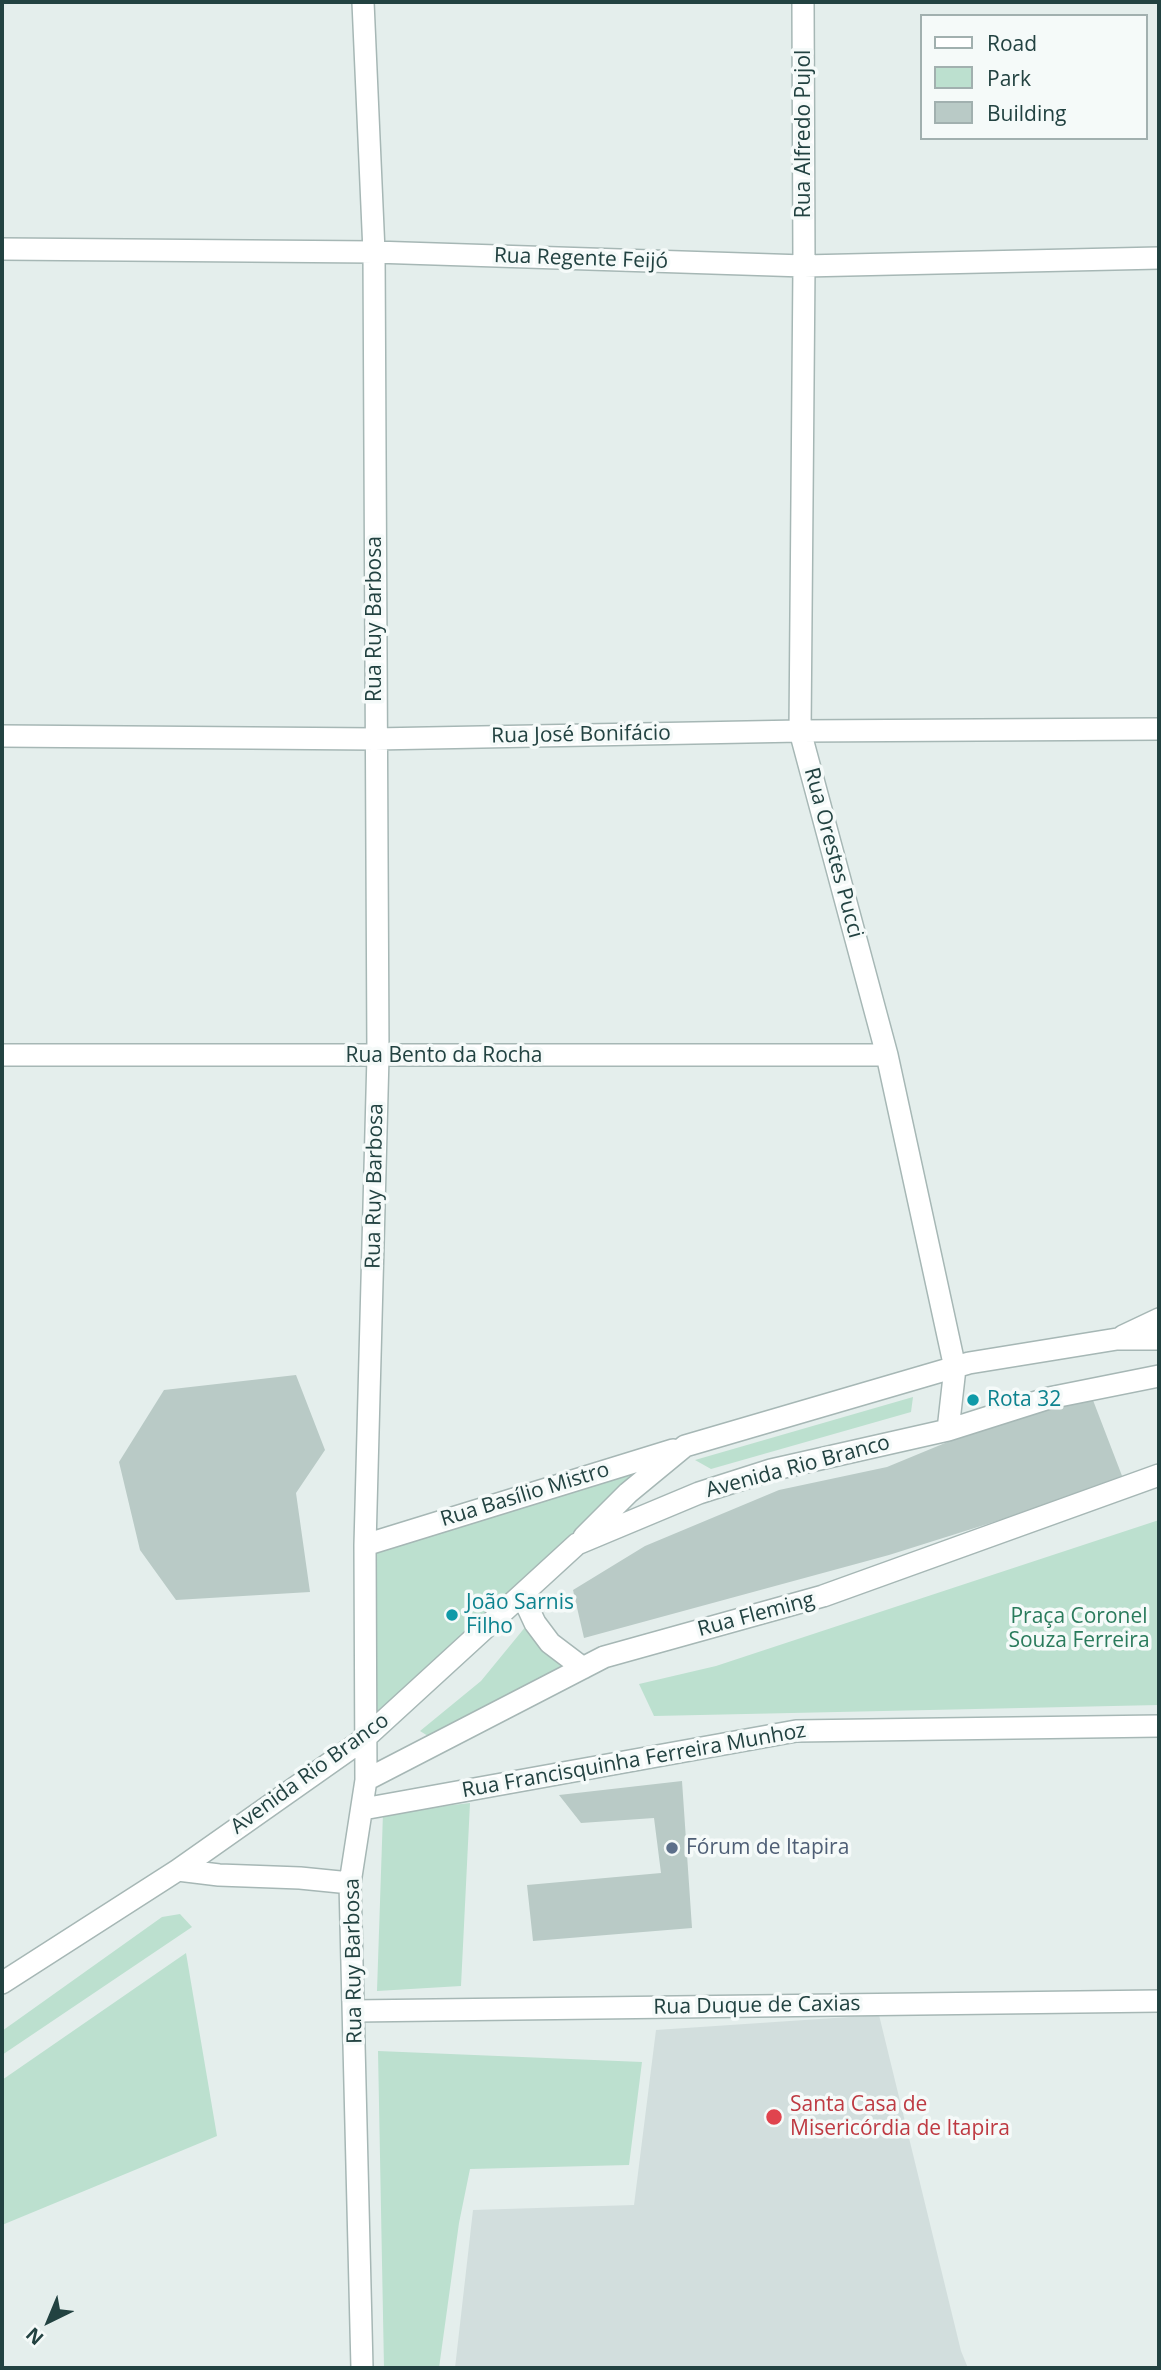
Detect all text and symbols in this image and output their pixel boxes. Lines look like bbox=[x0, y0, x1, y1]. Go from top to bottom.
legend bbox=[920, 14, 1147, 140]
text: Road bbox=[987, 29, 1037, 57]
street label: Rua Alfredo Pujol bbox=[791, 50, 817, 218]
text: Park bbox=[987, 64, 1031, 92]
text: Building bbox=[987, 99, 1066, 127]
street label: Rua Regente Feijó bbox=[493, 243, 669, 275]
street label: Rua Ruy Barbosa bbox=[362, 536, 388, 702]
street label: Rua José Bonifácio bbox=[491, 721, 671, 749]
street label: Rua Orestes Pucci bbox=[798, 765, 868, 941]
street label: Rua Bento da Rocha bbox=[346, 1043, 542, 1069]
street label: Rua Ruy Barbosa bbox=[361, 1103, 389, 1269]
place label: Rota 32 bbox=[987, 1387, 1061, 1413]
marker: Rota 32 bbox=[965, 1392, 981, 1408]
street label: Avenida Rio Branco bbox=[703, 1430, 893, 1504]
street label: Rua Basílio Mistro bbox=[438, 1457, 612, 1533]
street label: Rua Fleming bbox=[695, 1587, 817, 1643]
place label: João Sarnis Filho bbox=[466, 1590, 574, 1640]
park label: Praça Coronel Souza Ferreira bbox=[1008, 1604, 1150, 1654]
marker: João Sarnis Filho bbox=[444, 1607, 460, 1623]
street label: Avenida Rio Branco bbox=[226, 1708, 394, 1840]
street label: Rua Francisquinha Ferreira Munhoz bbox=[460, 1718, 808, 1804]
place label: Fórum de Itapira bbox=[686, 1835, 849, 1861]
marker: Fórum de Itapira bbox=[664, 1840, 680, 1856]
street label: Rua Ruy Barbosa bbox=[340, 1878, 368, 2044]
street label: Rua Duque de Caxias bbox=[653, 1992, 861, 2020]
place label: Santa Casa de Misericórdia de Itapira bbox=[790, 2092, 1010, 2142]
marker: Santa Casa de Misericórdia de Itapira bbox=[764, 2107, 784, 2127]
north arrow bbox=[14, 2286, 84, 2356]
text: N bbox=[20, 2322, 49, 2351]

